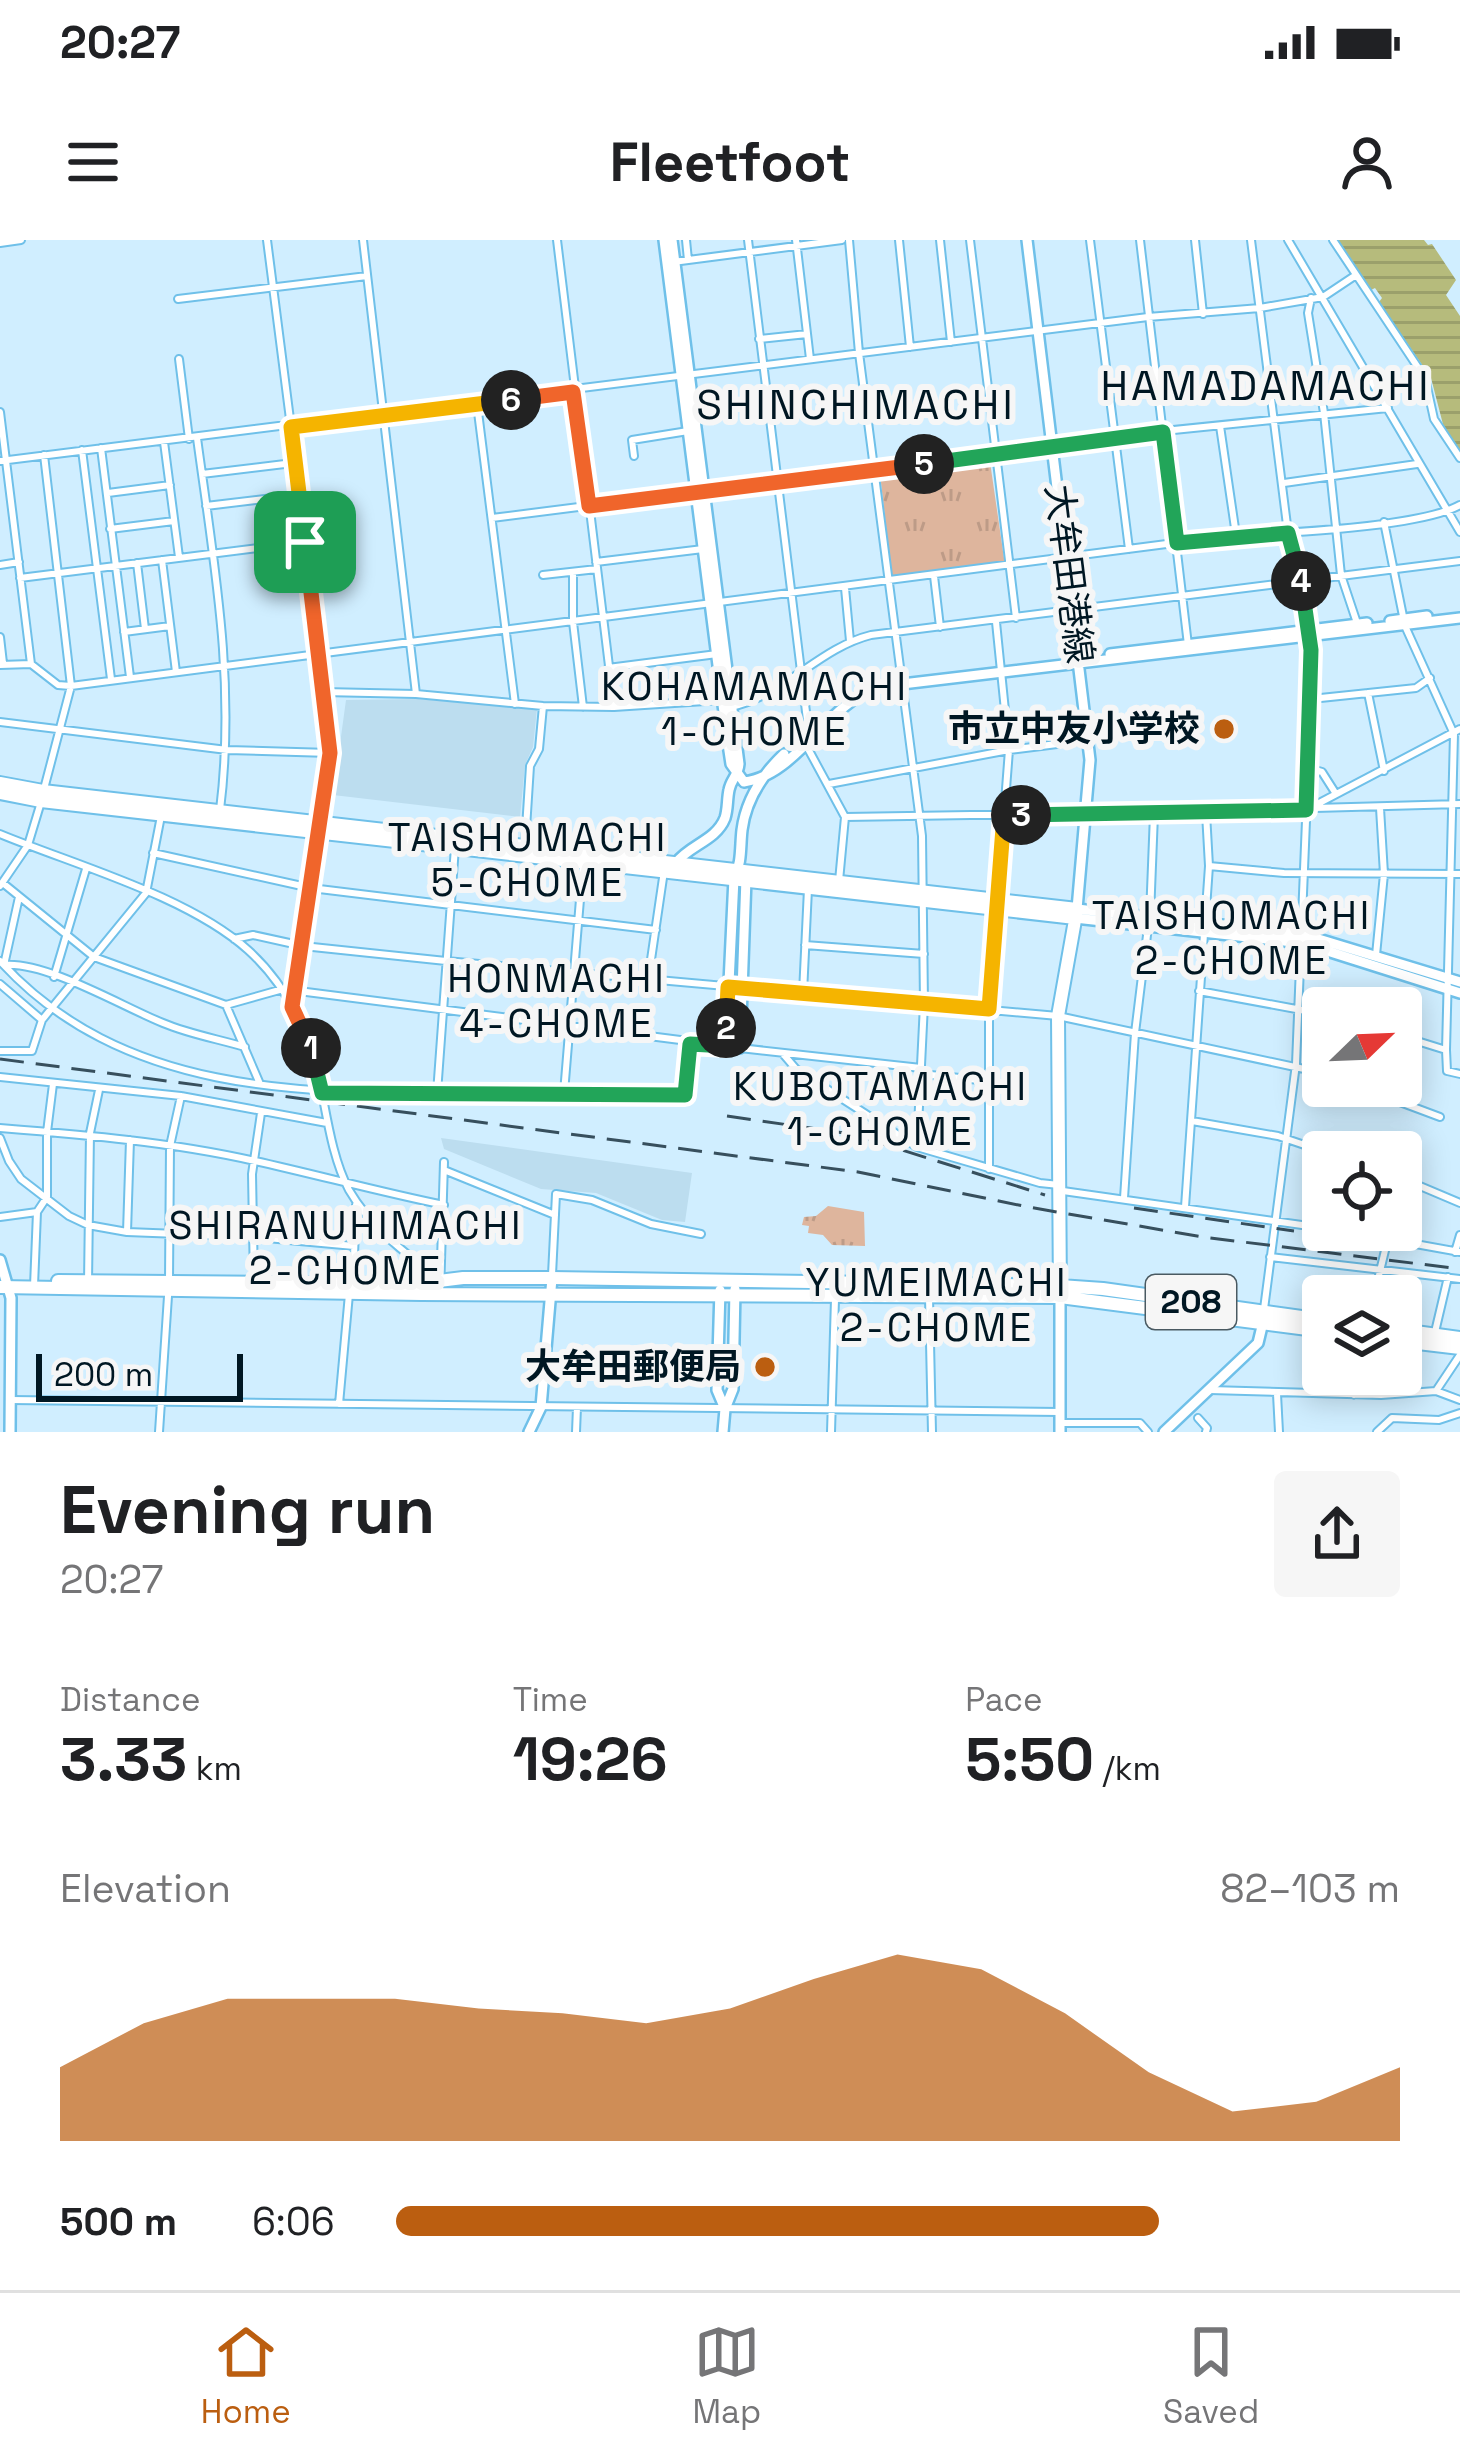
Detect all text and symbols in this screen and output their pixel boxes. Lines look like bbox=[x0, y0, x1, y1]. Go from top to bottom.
text: 20:27 bbox=[60, 14, 181, 71]
text: Fleetfoot bbox=[610, 128, 850, 197]
icon: menu bbox=[60, 129, 126, 195]
icon: person bbox=[1334, 129, 1400, 195]
district label: HAMADAMACHI bbox=[1101, 359, 1431, 412]
pin: 6 bbox=[481, 370, 541, 430]
district label: SHINCHIMACHI bbox=[696, 378, 1016, 431]
text: 6 bbox=[501, 379, 521, 421]
pin: 5 bbox=[894, 434, 954, 494]
text: 5 bbox=[914, 443, 934, 485]
street label: 大牟田港線 bbox=[1035, 482, 1103, 666]
pin bbox=[254, 491, 356, 593]
icon: arrive bbox=[272, 509, 338, 575]
pin: 4 bbox=[1271, 551, 1331, 611]
text: 4 bbox=[1291, 560, 1312, 602]
district label: KOHAMAMACHI 1-CHOME bbox=[601, 662, 909, 756]
place label: 市立中友小学校 bbox=[948, 706, 1200, 752]
marker: 市立中友小学校 bbox=[1211, 716, 1237, 742]
pin: 3 bbox=[991, 785, 1051, 845]
text: 3 bbox=[1011, 794, 1031, 836]
district label: TAISHOMACHI 5-CHOME bbox=[388, 813, 668, 907]
district label: TAISHOMACHI 2-CHOME bbox=[1092, 891, 1372, 985]
district label: HONMACHI 4-CHOME bbox=[447, 954, 667, 1048]
north arrow bbox=[1302, 987, 1422, 1107]
map controls bbox=[1302, 987, 1422, 1395]
pin: 2 bbox=[696, 998, 756, 1058]
text: 2 bbox=[716, 1007, 736, 1049]
pin: 1 bbox=[281, 1018, 341, 1078]
text: 1 bbox=[304, 1027, 318, 1069]
district label: KUBOTAMACHI 1-CHOME bbox=[733, 1062, 1029, 1156]
button: locate bbox=[1302, 1131, 1422, 1251]
district label: SHIRANUHIMACHI 2-CHOME bbox=[168, 1201, 524, 1295]
district label: YUMEIMACHI 2-CHOME bbox=[805, 1258, 1069, 1352]
road number: 208 bbox=[1146, 1275, 1236, 1329]
button: layers bbox=[1302, 1275, 1422, 1395]
place label: 大牟田郵便局 bbox=[525, 1344, 741, 1390]
scale bar bbox=[36, 1348, 243, 1401]
text: 200 m bbox=[54, 1354, 153, 1396]
marker: 大牟田郵便局 bbox=[752, 1354, 778, 1380]
text: Evening run bbox=[60, 1468, 435, 1552]
button: share bbox=[1274, 1471, 1400, 1597]
text: 20:27 bbox=[60, 1555, 164, 1604]
text: Distance bbox=[60, 1679, 201, 1721]
text: Time bbox=[513, 1679, 588, 1721]
text: Pace bbox=[965, 1679, 1043, 1721]
text: 3.33 bbox=[60, 1721, 187, 1798]
text: 19:26 bbox=[513, 1721, 667, 1798]
text: 5:50 bbox=[965, 1721, 1094, 1798]
text: km bbox=[187, 1748, 242, 1790]
text: /km bbox=[1094, 1748, 1161, 1790]
text: Elevation bbox=[60, 1864, 231, 1913]
text: 82–103 m bbox=[1220, 1864, 1400, 1913]
text: 500 m bbox=[60, 2197, 177, 2246]
text: 6:06 bbox=[252, 2197, 335, 2246]
tab: Home bbox=[201, 2319, 291, 2433]
tab: Map bbox=[692, 2319, 761, 2433]
tab: Saved bbox=[1163, 2319, 1259, 2433]

